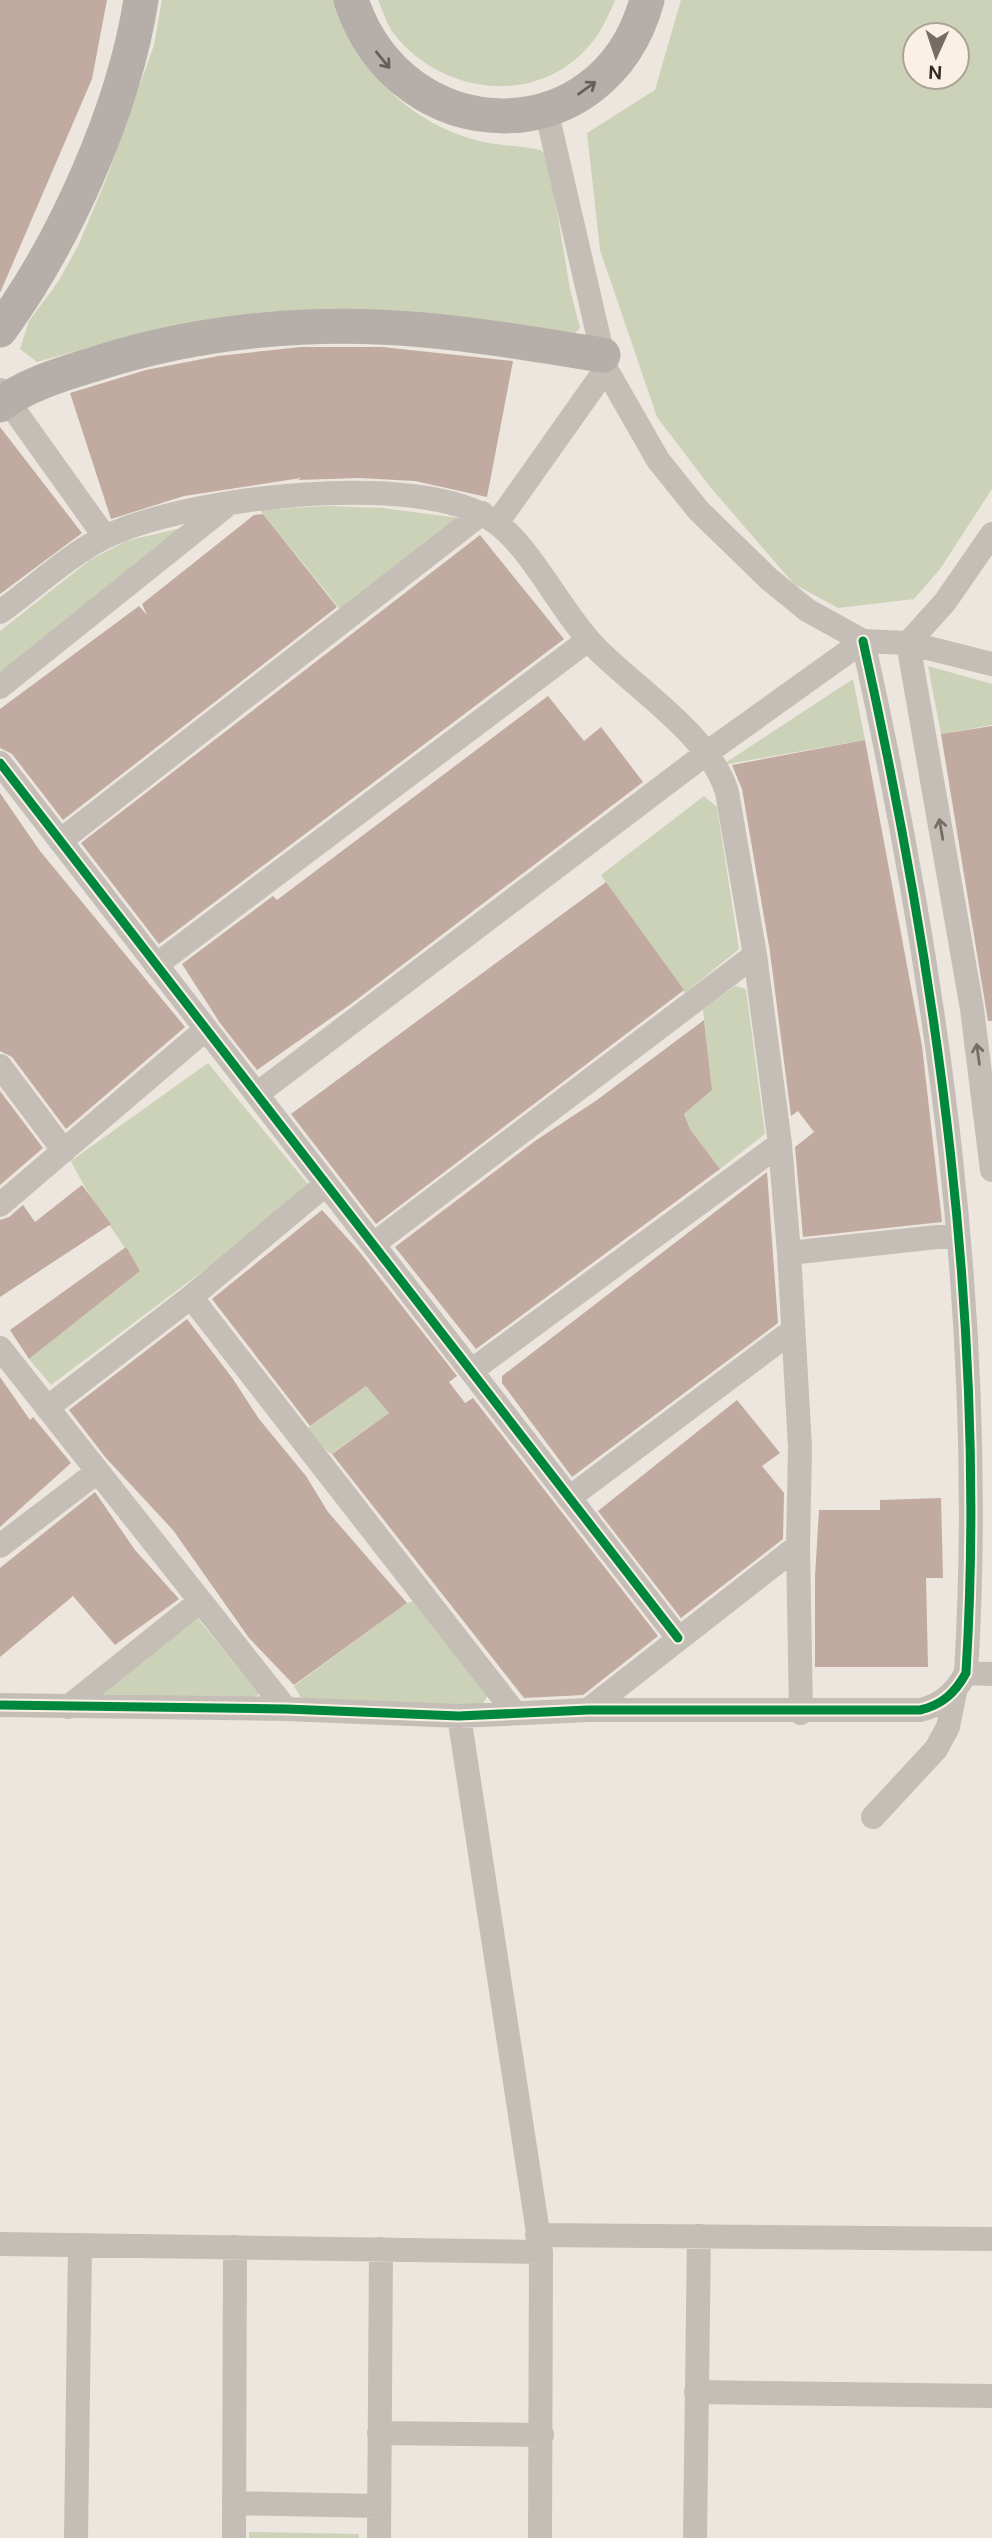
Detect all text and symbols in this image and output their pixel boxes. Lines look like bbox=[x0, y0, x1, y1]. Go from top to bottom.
north arrow bbox=[901, 21, 971, 91]
one-way arrow bbox=[375, 50, 391, 68]
text: N bbox=[928, 60, 943, 85]
one-way arrow bbox=[577, 80, 596, 95]
one-way arrow bbox=[934, 818, 947, 841]
one-way arrow bbox=[971, 1043, 984, 1065]

